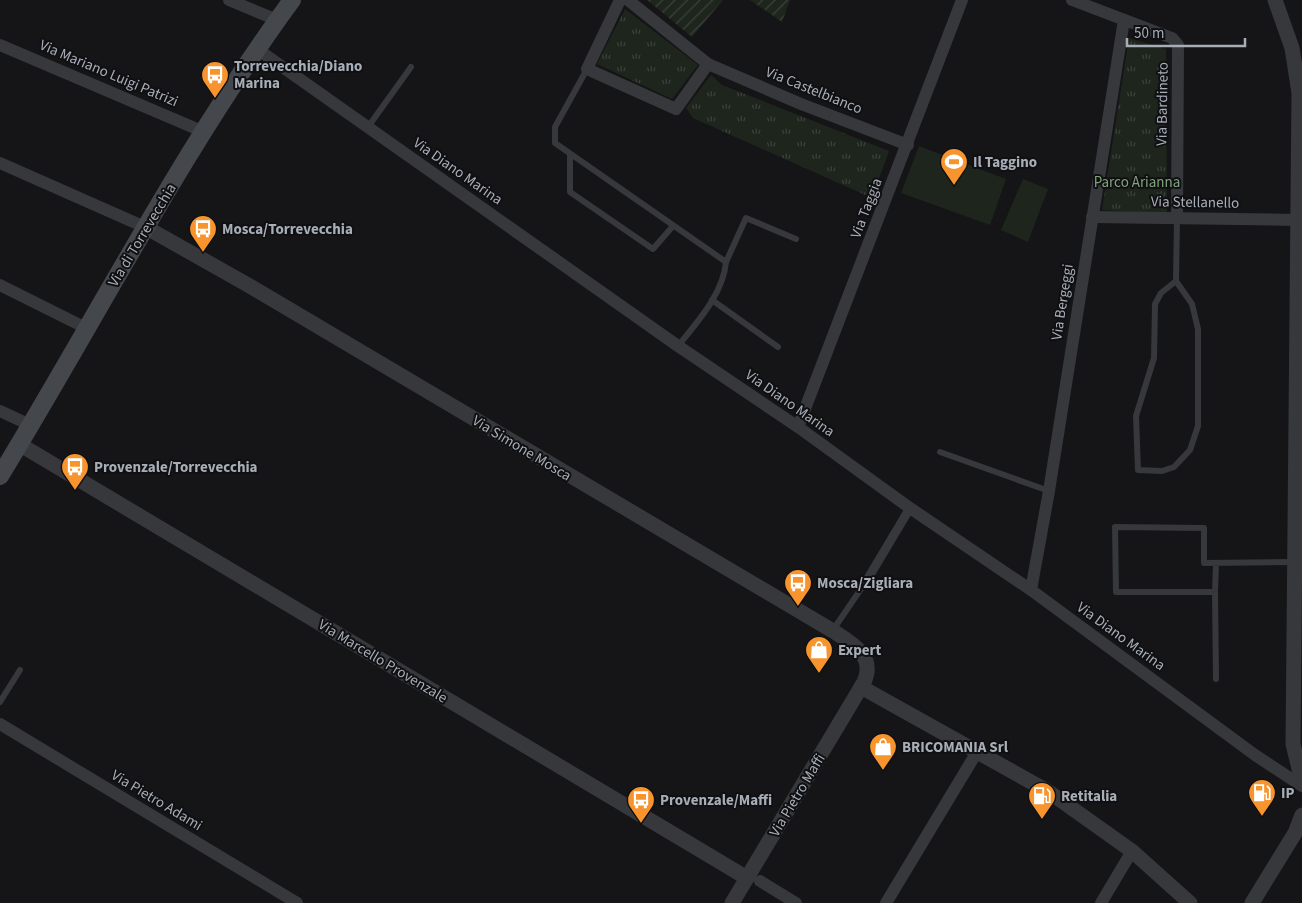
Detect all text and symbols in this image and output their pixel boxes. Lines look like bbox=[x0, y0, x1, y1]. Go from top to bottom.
scale bar bbox=[1127, 15, 1244, 47]
text: 50 m bbox=[1134, 23, 1164, 44]
street label: Via Mariano Luigi Patrizi bbox=[36, 35, 181, 112]
place label: Torrevecchia/Diano Marina bbox=[234, 56, 362, 94]
bus stop icon: Torrevecchia/Diano Marina bbox=[200, 60, 230, 99]
street label: Via Castelbianco bbox=[762, 62, 865, 119]
street label: Via Bardineto bbox=[1151, 62, 1174, 146]
street label: Via Diano Marina bbox=[409, 133, 507, 210]
sports icon: Il Taggino bbox=[939, 147, 969, 186]
place label: Il Taggino bbox=[973, 152, 1037, 173]
park label: Parco Arianna bbox=[1094, 172, 1180, 193]
street label: Via Taggia bbox=[845, 175, 888, 241]
street label: Via di Torrevecchia bbox=[103, 180, 182, 291]
street label: Via Stellanello bbox=[1151, 191, 1239, 214]
bus stop icon: Mosca/Torrevecchia bbox=[188, 214, 218, 253]
place label: Mosca/Torrevecchia bbox=[222, 219, 353, 240]
street label: Via Bergeggi bbox=[1046, 263, 1079, 342]
street label: Via Diano Marina bbox=[741, 365, 839, 442]
street label: Via Simone Mosca bbox=[468, 410, 575, 486]
bus stop icon: Provenzale/Torrevecchia bbox=[60, 452, 90, 491]
place label: Provenzale/Torrevecchia bbox=[94, 457, 258, 478]
bus stop icon: Mosca/Zigliara bbox=[783, 568, 813, 607]
place label: Mosca/Zigliara bbox=[817, 573, 913, 594]
street label: Via Diano Marina bbox=[1072, 597, 1169, 676]
street label: Via Marcello Provenzale bbox=[314, 614, 451, 708]
shop icon: Expert bbox=[804, 635, 834, 674]
place label: Expert bbox=[838, 640, 882, 661]
shop icon: BRICOMANIA Srl bbox=[868, 732, 898, 771]
place label: BRICOMANIA Srl bbox=[902, 737, 1009, 758]
street label: Via Pietro Maffi bbox=[764, 750, 831, 841]
street label: Via Pietro Adami bbox=[107, 765, 206, 836]
fuel station icon: IP bbox=[1247, 778, 1277, 817]
fuel station icon: Retitalia bbox=[1027, 781, 1057, 820]
place label: IP bbox=[1281, 783, 1295, 804]
bus stop icon: Provenzale/Maffi bbox=[626, 785, 656, 824]
place label: Retitalia bbox=[1061, 786, 1117, 807]
place label: Provenzale/Maffi bbox=[660, 790, 772, 811]

